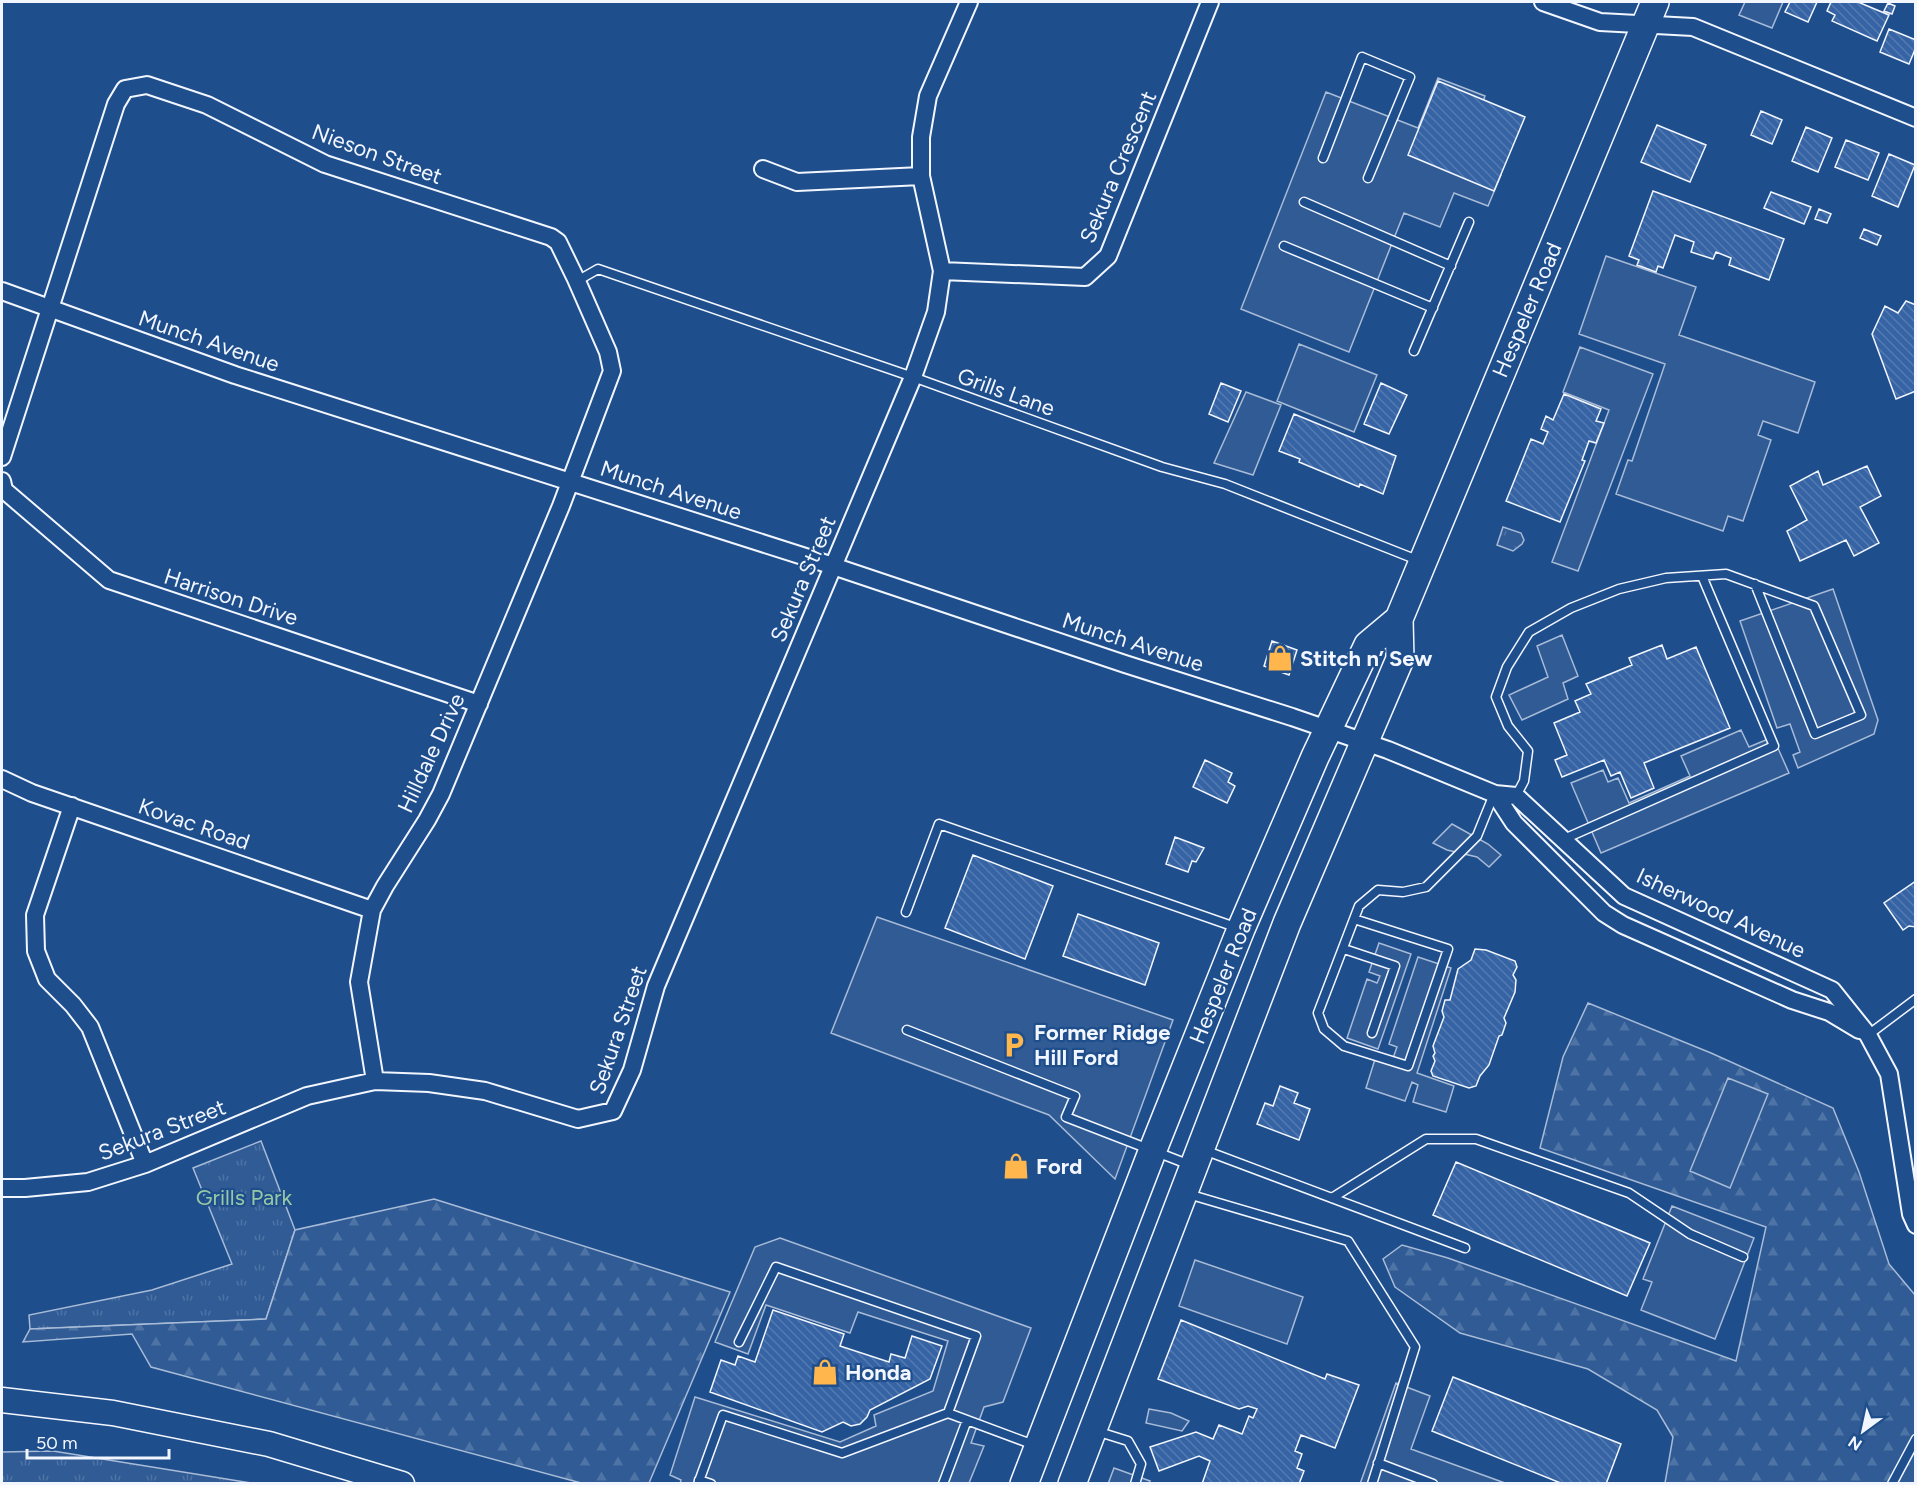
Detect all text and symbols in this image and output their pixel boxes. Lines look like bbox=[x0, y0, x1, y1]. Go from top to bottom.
street label: Sekura Crescent bbox=[1074, 87, 1162, 247]
street label: Nieson Street bbox=[308, 118, 446, 190]
street label: Hespeler Road bbox=[1486, 238, 1568, 382]
street label: Munch Avenue bbox=[135, 304, 283, 378]
street label: Grills Lane bbox=[954, 362, 1058, 422]
street label: Munch Avenue bbox=[597, 454, 745, 526]
street label: Sekura Street bbox=[764, 512, 842, 646]
street label: Harrison Drive bbox=[161, 563, 301, 631]
street label: Munch Avenue bbox=[1059, 606, 1207, 678]
shop icon: Stitch n’ Sew bbox=[1265, 643, 1295, 673]
place label: Stitch n’ Sew bbox=[1300, 645, 1433, 672]
street label: Hilldale Drive bbox=[392, 689, 470, 817]
street label: Kovac Road bbox=[135, 792, 253, 856]
street label: Isherwood Avenue bbox=[1632, 862, 1810, 964]
street label: Hespeler Road bbox=[1183, 904, 1263, 1048]
street label: Sekura Street bbox=[583, 962, 653, 1098]
place label: Former Ridge Hill Ford bbox=[1034, 1019, 1171, 1071]
parking icon: Former Ridge Hill Ford bbox=[999, 1030, 1029, 1060]
street label: Sekura Street bbox=[95, 1093, 229, 1167]
shop icon: Ford bbox=[1001, 1151, 1031, 1181]
place label: Ford bbox=[1036, 1153, 1082, 1180]
park label: Grills Park bbox=[196, 1184, 293, 1211]
shop icon: Honda bbox=[810, 1357, 840, 1387]
place label: Honda bbox=[845, 1359, 912, 1386]
north arrow bbox=[1833, 1401, 1893, 1461]
scale bar bbox=[27, 1422, 170, 1460]
text: 50 m bbox=[36, 1432, 78, 1454]
text: N bbox=[1845, 1432, 1865, 1454]

